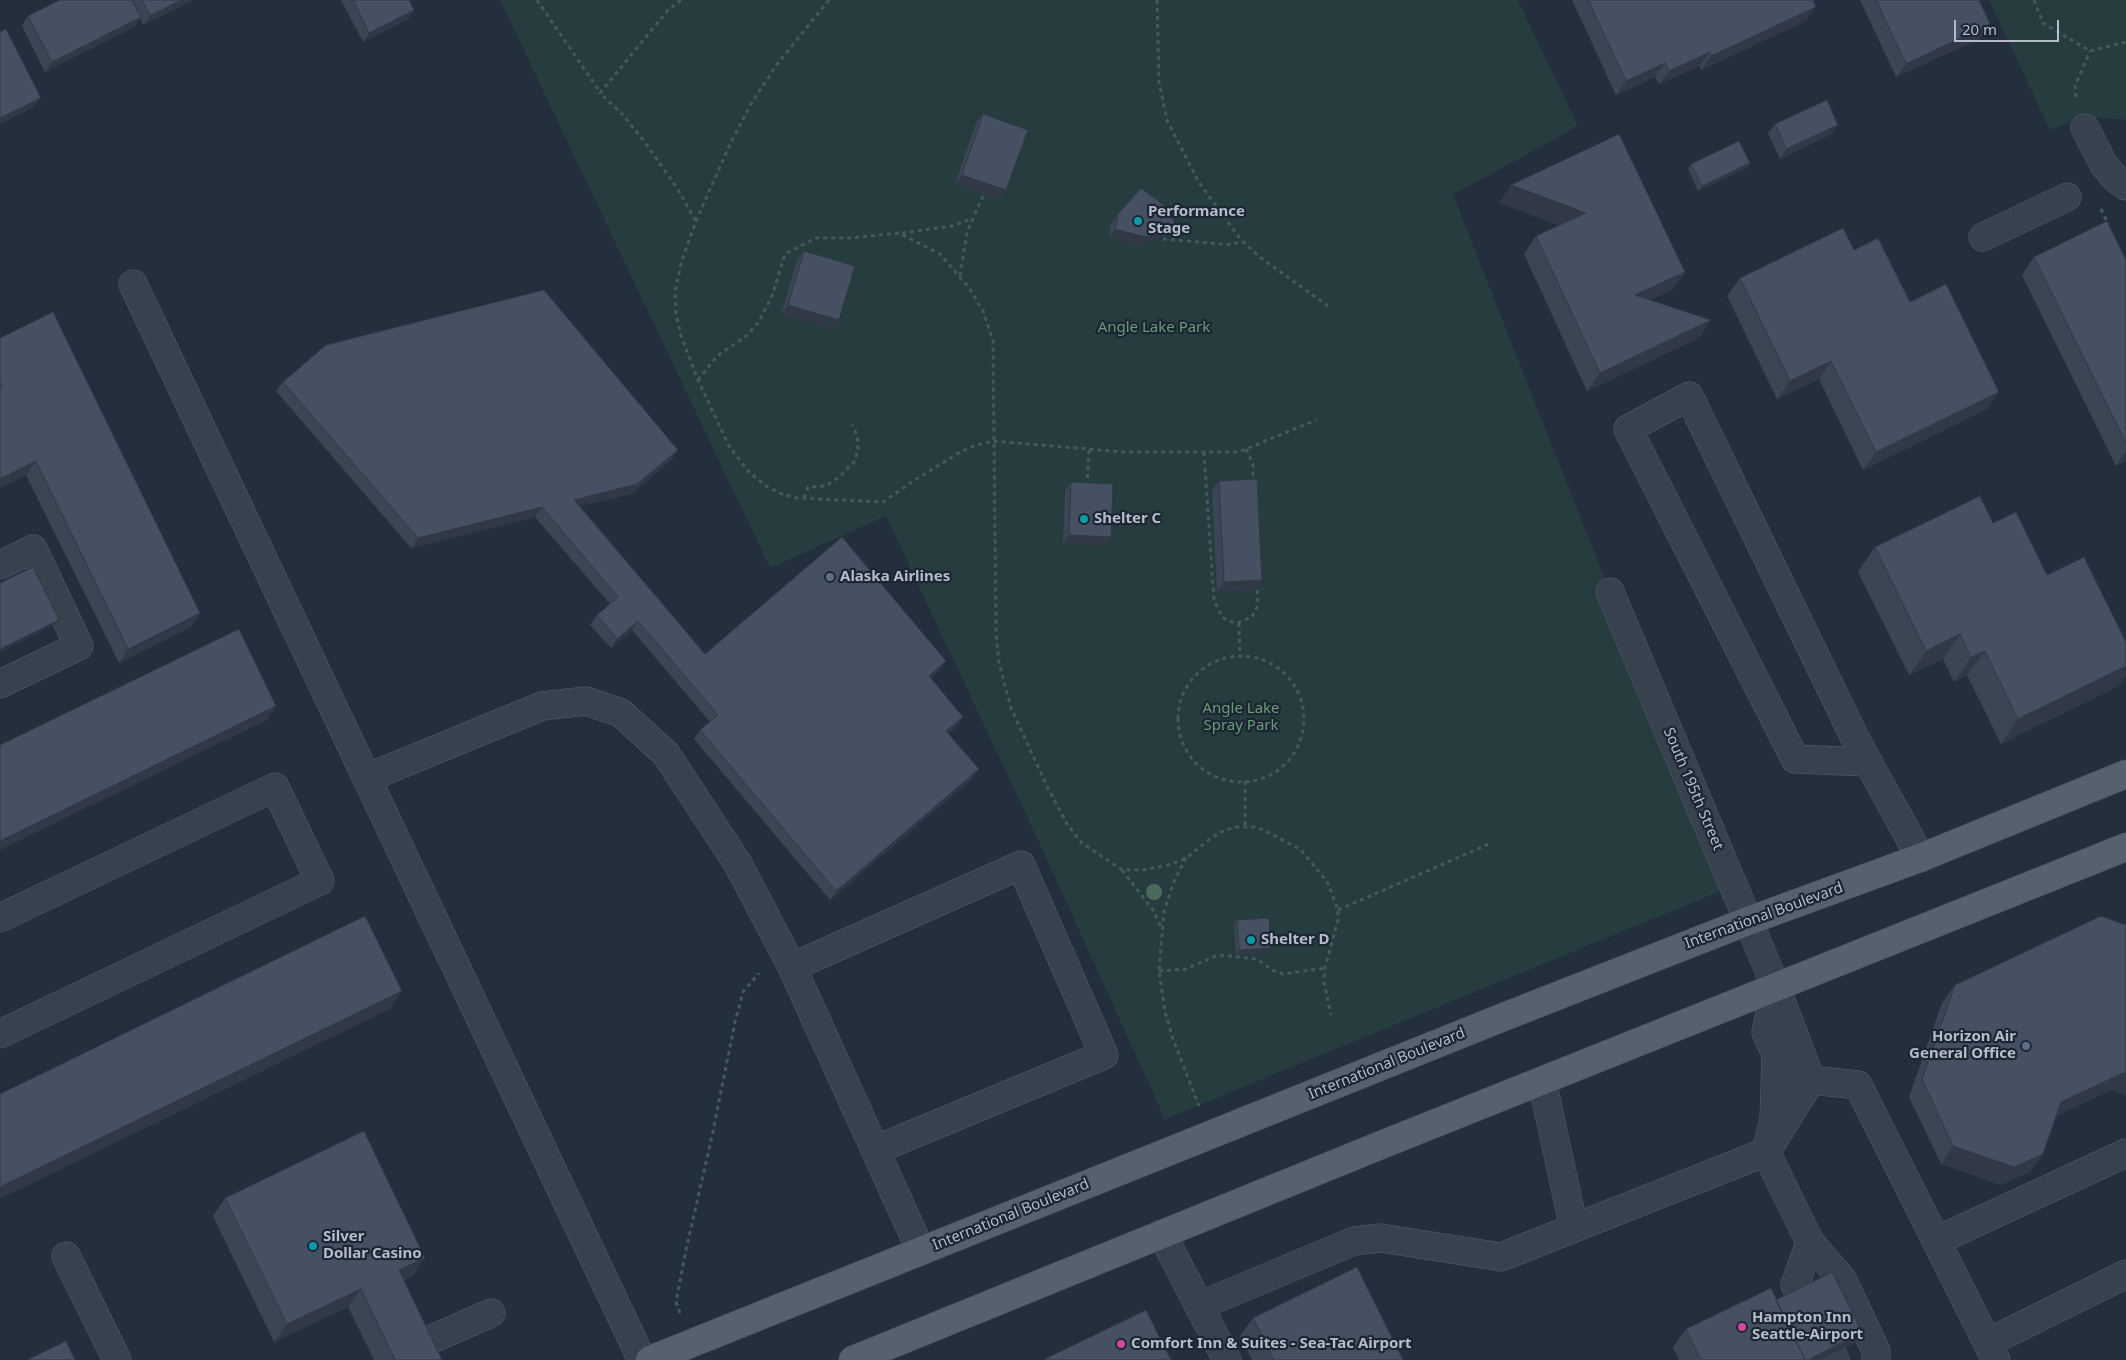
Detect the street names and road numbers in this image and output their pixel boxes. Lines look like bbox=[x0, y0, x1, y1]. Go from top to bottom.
street label: South 195th Street bbox=[1659, 725, 1727, 853]
street label: International Boulevard bbox=[1682, 879, 1846, 953]
street label: International Boulevard bbox=[1306, 1024, 1468, 1104]
street label: International Boulevard bbox=[930, 1175, 1092, 1255]

